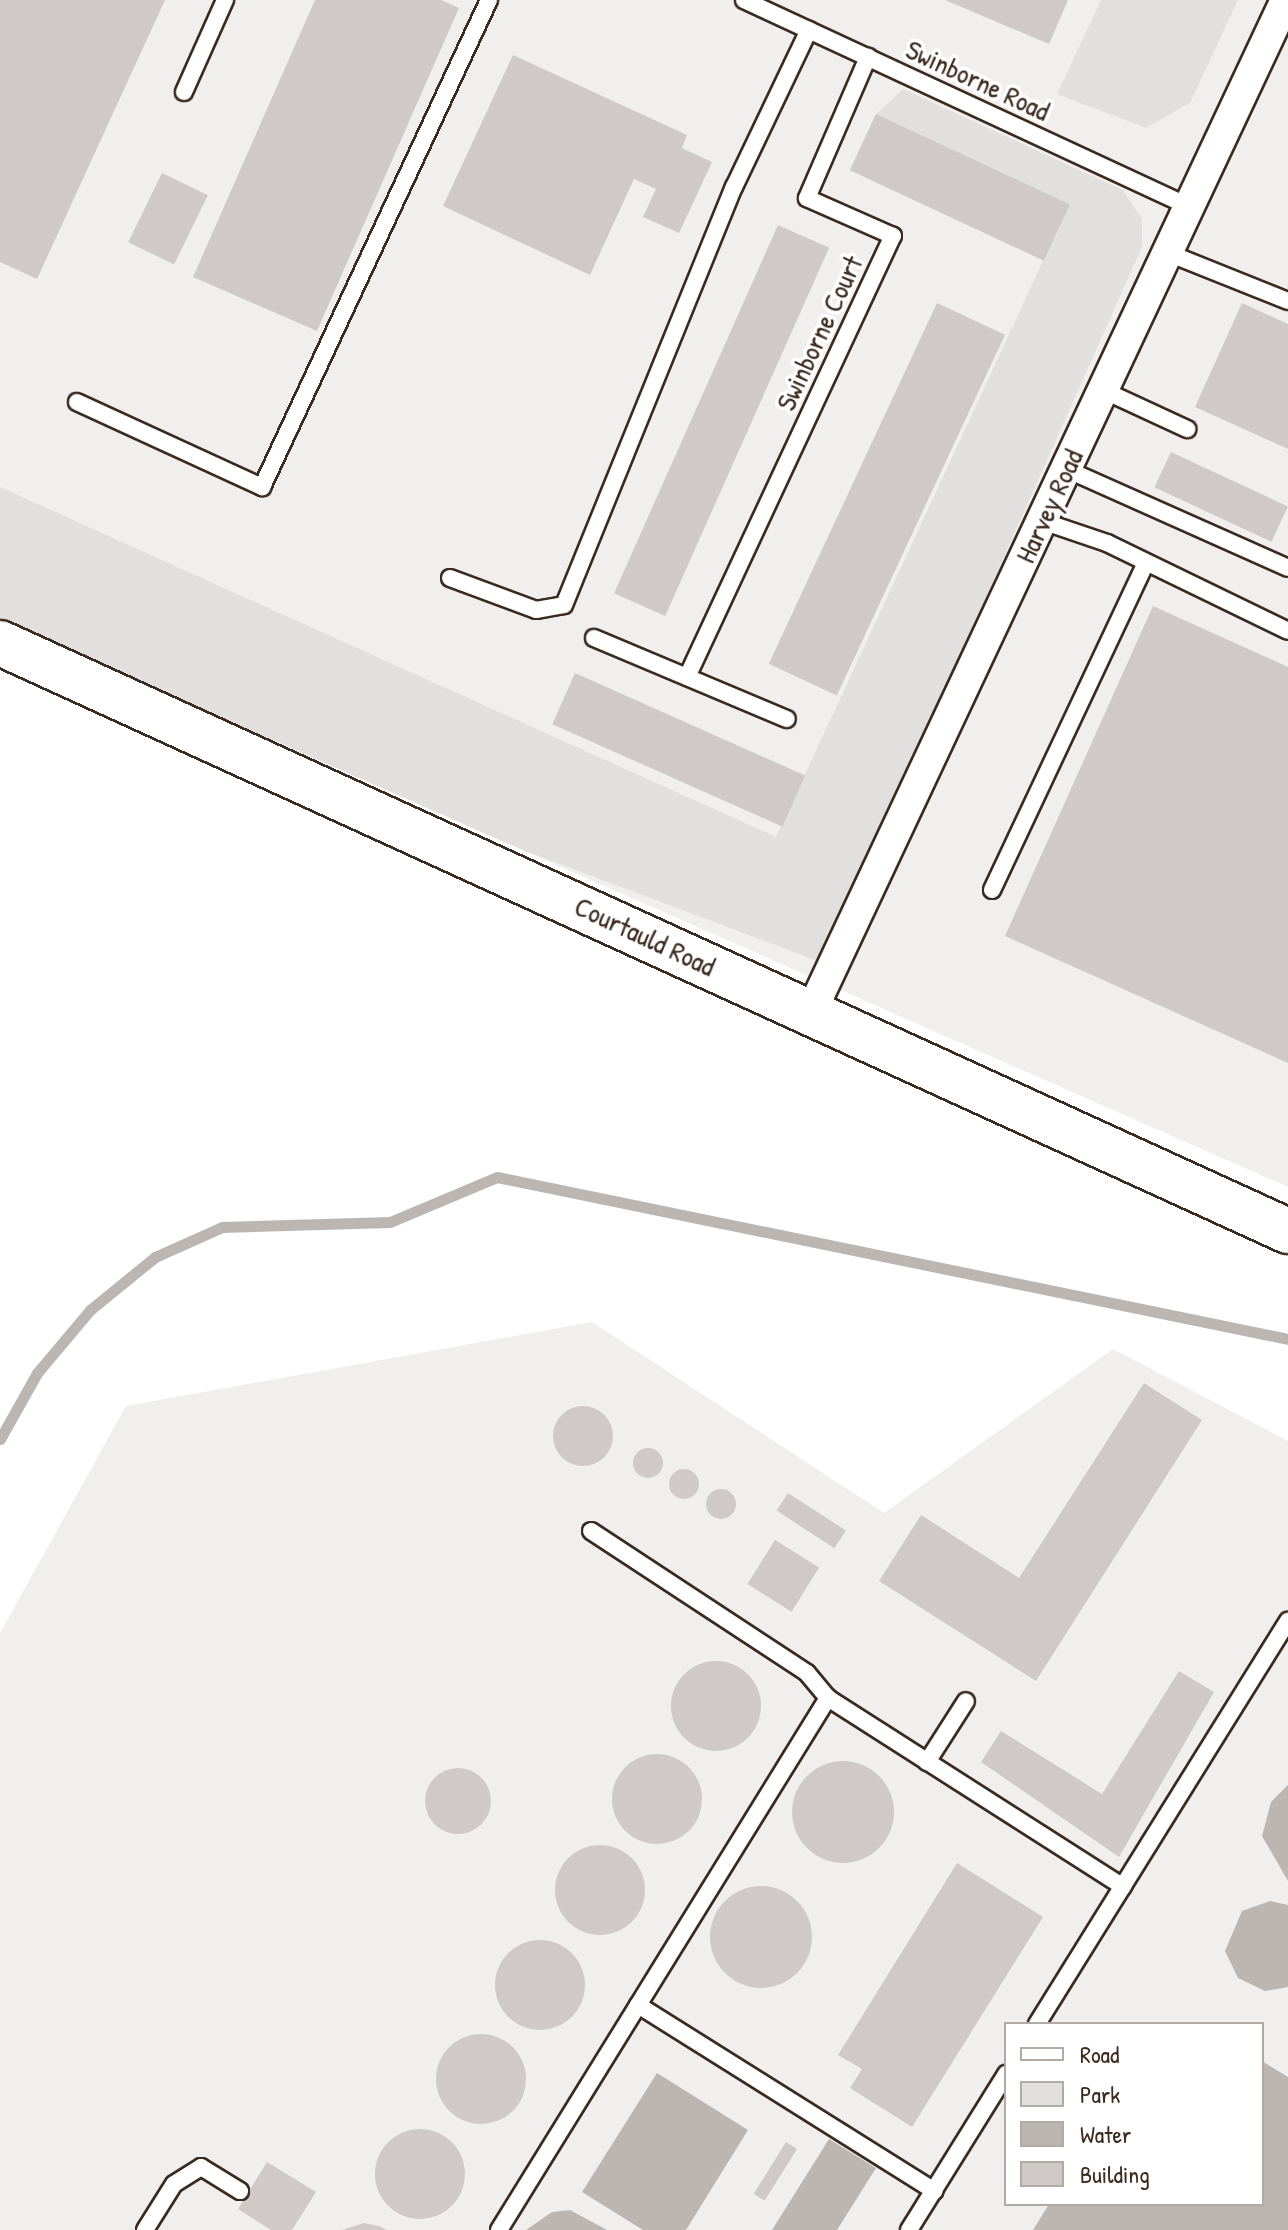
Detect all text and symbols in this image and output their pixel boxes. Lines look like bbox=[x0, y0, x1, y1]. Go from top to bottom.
street label: Swinborne Road bbox=[901, 32, 1055, 128]
street label: Swinborne Court bbox=[769, 250, 869, 416]
street label: Harvey Road bbox=[1008, 444, 1090, 568]
street label: Courtauld Road bbox=[569, 889, 721, 983]
legend bbox=[1004, 2022, 1264, 2206]
text: Road bbox=[1080, 2038, 1119, 2070]
text: Park bbox=[1080, 2078, 1120, 2110]
text: Water bbox=[1080, 2118, 1131, 2150]
text: Building bbox=[1080, 2158, 1150, 2190]

